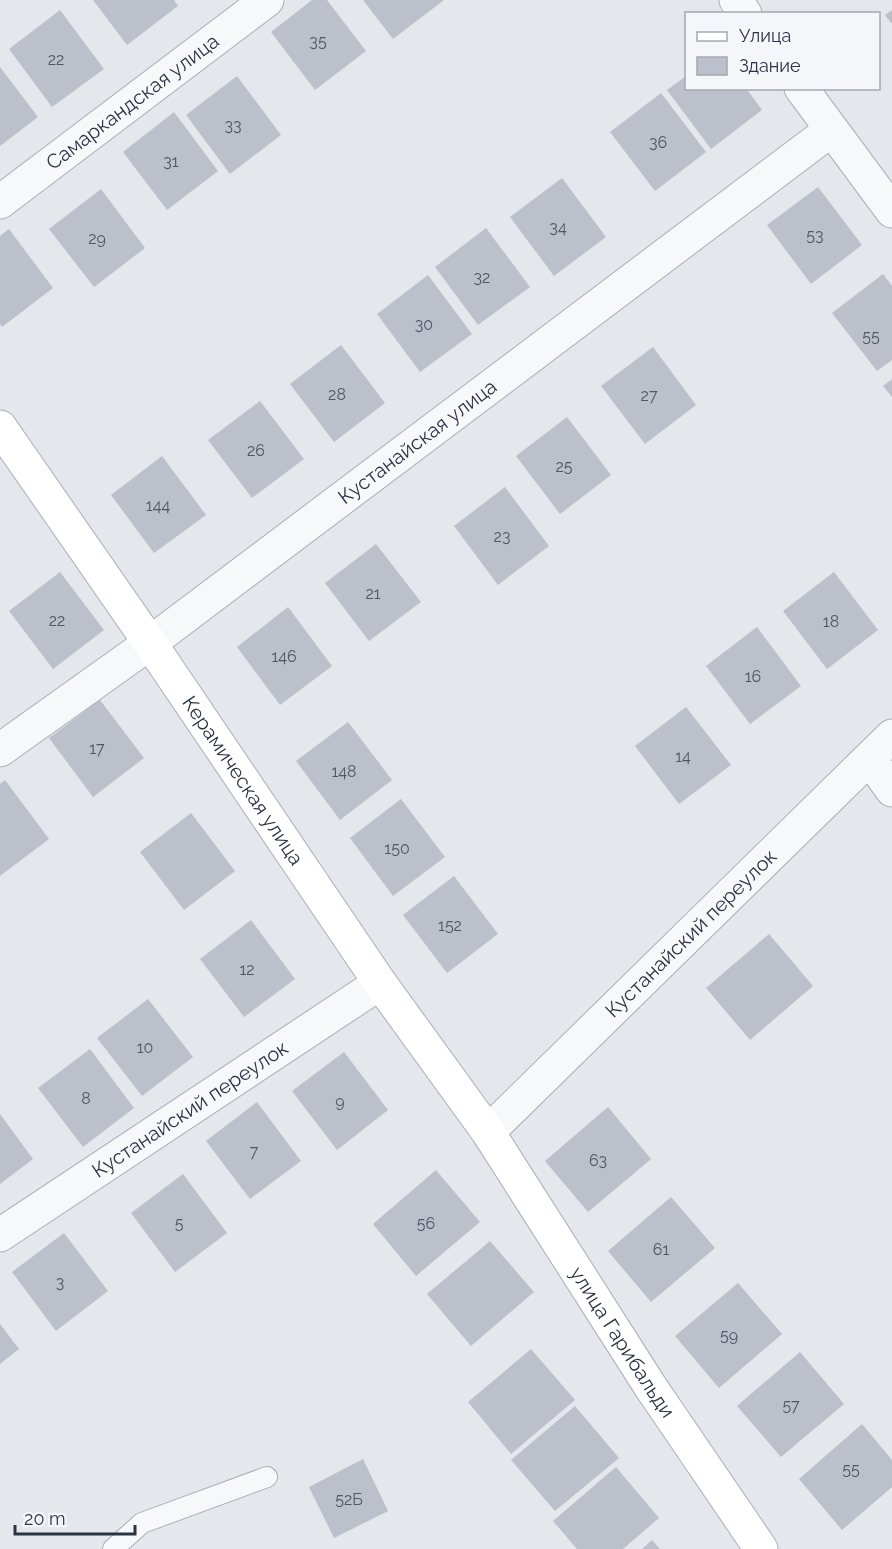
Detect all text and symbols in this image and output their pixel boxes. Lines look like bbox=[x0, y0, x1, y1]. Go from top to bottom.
legend bbox=[685, 12, 880, 90]
text: Улица bbox=[739, 25, 791, 46]
street label: Самаркандская улица bbox=[41, 29, 223, 175]
house number: 35 bbox=[309, 32, 327, 51]
house number: 22 bbox=[48, 50, 64, 69]
text: Здание bbox=[739, 55, 801, 76]
house number: 33 bbox=[224, 116, 242, 135]
house number: 36 bbox=[649, 133, 667, 152]
house number: 31 bbox=[163, 152, 179, 171]
house number: 34 bbox=[549, 218, 567, 237]
house number: 53 bbox=[806, 226, 824, 245]
house number: 29 bbox=[88, 229, 106, 248]
house number: 32 bbox=[474, 268, 490, 287]
house number: 30 bbox=[415, 315, 433, 334]
house number: 55 bbox=[862, 327, 880, 346]
street label: Кустанайская улица bbox=[333, 374, 501, 509]
house number: 28 bbox=[328, 385, 346, 404]
house number: 27 bbox=[641, 386, 658, 405]
house number: 26 bbox=[247, 441, 265, 460]
house number: 25 bbox=[555, 457, 573, 476]
house number: 144 bbox=[146, 496, 170, 515]
house number: 23 bbox=[494, 527, 510, 546]
house number: 21 bbox=[365, 584, 381, 603]
house number: 22 bbox=[49, 611, 65, 630]
house number: 18 bbox=[823, 612, 839, 631]
house number: 146 bbox=[271, 647, 297, 666]
house number: 16 bbox=[745, 667, 761, 686]
street label: Керамическая улица bbox=[177, 691, 309, 870]
house number: 17 bbox=[89, 739, 105, 758]
house number: 14 bbox=[675, 747, 691, 766]
house number: 148 bbox=[331, 762, 357, 781]
house number: 150 bbox=[384, 839, 410, 858]
street label: Кустанайский переулок bbox=[600, 844, 781, 1022]
house number: 152 bbox=[438, 916, 462, 935]
house number: 12 bbox=[239, 960, 255, 979]
street label: Кустанайский переулок bbox=[88, 1035, 293, 1183]
house number: 10 bbox=[137, 1038, 153, 1057]
house number: 8 bbox=[81, 1089, 91, 1108]
house number: 9 bbox=[335, 1092, 345, 1111]
house number: 7 bbox=[250, 1142, 259, 1161]
house number: 63 bbox=[589, 1151, 607, 1170]
house number: 5 bbox=[175, 1214, 184, 1233]
house number: 56 bbox=[417, 1214, 435, 1233]
house number: 61 bbox=[653, 1240, 669, 1259]
street label: улица Гарибальди bbox=[565, 1262, 680, 1422]
house number: 3 bbox=[56, 1273, 64, 1292]
house number: 59 bbox=[720, 1326, 738, 1345]
house number: 57 bbox=[782, 1396, 800, 1415]
house number: 55 bbox=[842, 1460, 860, 1479]
house number: 52Б bbox=[335, 1490, 363, 1509]
scale bar bbox=[15, 1498, 135, 1536]
text: 20 m bbox=[24, 1508, 66, 1529]

